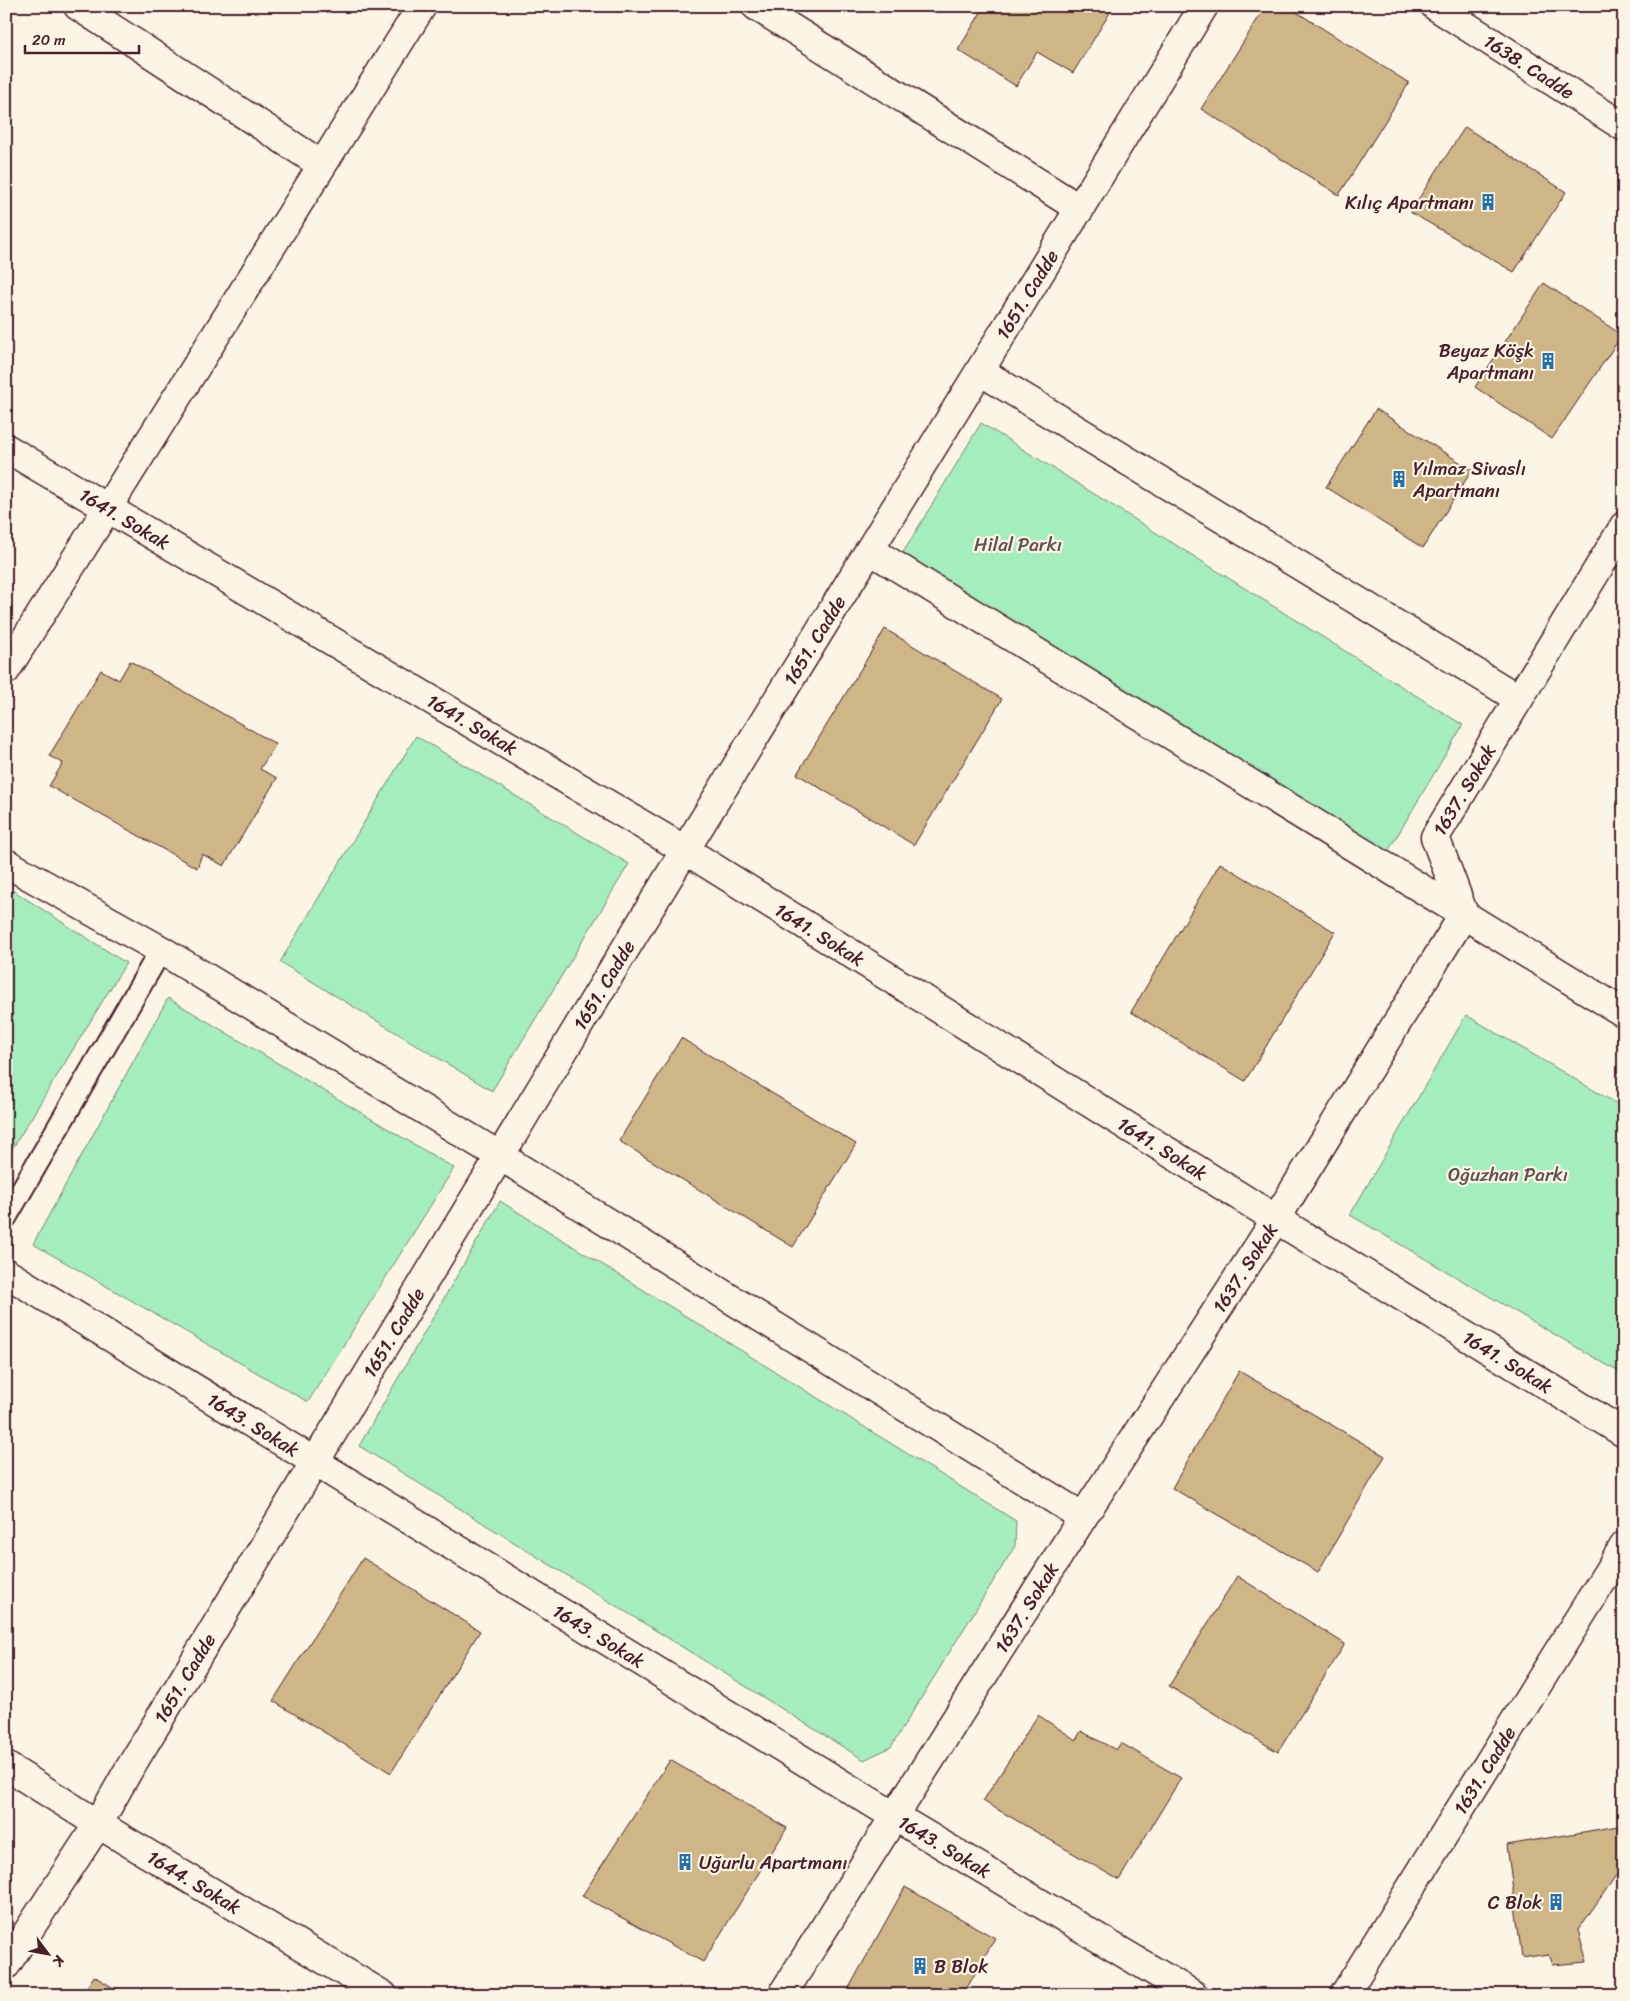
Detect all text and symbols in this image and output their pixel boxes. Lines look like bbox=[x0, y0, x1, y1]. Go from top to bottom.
scale bar bbox=[25, 22, 139, 54]
street label: 1638. Cadde bbox=[1477, 25, 1582, 108]
text: 20 m bbox=[32, 27, 66, 53]
place label: Kılıç Apartmanı bbox=[1345, 186, 1474, 219]
building icon: Kılıç Apartmanı bbox=[1478, 192, 1498, 212]
street label: 1651. Cadde bbox=[986, 243, 1067, 346]
place label: Beyaz Köşk Apartmanı bbox=[1439, 334, 1534, 389]
building icon: Beyaz Köşk Apartmanı bbox=[1538, 351, 1558, 371]
place label: Yılmaz Sivaslı Apartmanı bbox=[1412, 452, 1526, 507]
building icon: Yılmaz Sivaslı Apartmanı bbox=[1389, 469, 1409, 489]
street label: 1641. Sokak bbox=[73, 478, 177, 558]
park label: Hilal Parkı bbox=[974, 528, 1062, 561]
street label: 1651. Cadde bbox=[774, 588, 855, 692]
street label: 1641. Sokak bbox=[421, 684, 524, 764]
street label: 1637. Sokak bbox=[1423, 737, 1504, 842]
street label: 1641. Sokak bbox=[768, 893, 871, 975]
street label: 1651. Cadde bbox=[563, 933, 644, 1036]
street label: 1641. Sokak bbox=[1111, 1107, 1214, 1189]
park label: Oğuzhan Parkı bbox=[1448, 1158, 1568, 1191]
street label: 1637. Sokak bbox=[1203, 1216, 1286, 1320]
street label: 1651. Cadde bbox=[353, 1280, 434, 1384]
street label: 1641. Sokak bbox=[1456, 1321, 1560, 1402]
street label: 1643. Sokak bbox=[201, 1383, 306, 1465]
street label: 1637. Sokak bbox=[985, 1555, 1067, 1660]
street label: 1643. Sokak bbox=[546, 1595, 652, 1677]
street label: 1651. Cadde bbox=[144, 1626, 225, 1730]
street label: 1631. Cadde bbox=[1444, 1719, 1525, 1821]
street label: 1643. Sokak bbox=[892, 1806, 998, 1887]
street label: 1644. Sokak bbox=[141, 1841, 248, 1923]
place label: Uğurlu Apartmanı bbox=[699, 1846, 847, 1879]
building icon: Uğurlu Apartmanı bbox=[675, 1852, 695, 1872]
place label: C Blok bbox=[1488, 1886, 1542, 1919]
building icon: C Blok bbox=[1546, 1892, 1566, 1912]
north arrow bbox=[22, 1928, 72, 1978]
text: K bbox=[45, 1950, 72, 1972]
place label: B Blok bbox=[934, 1950, 988, 1983]
building icon: B Blok bbox=[910, 1956, 930, 1976]

